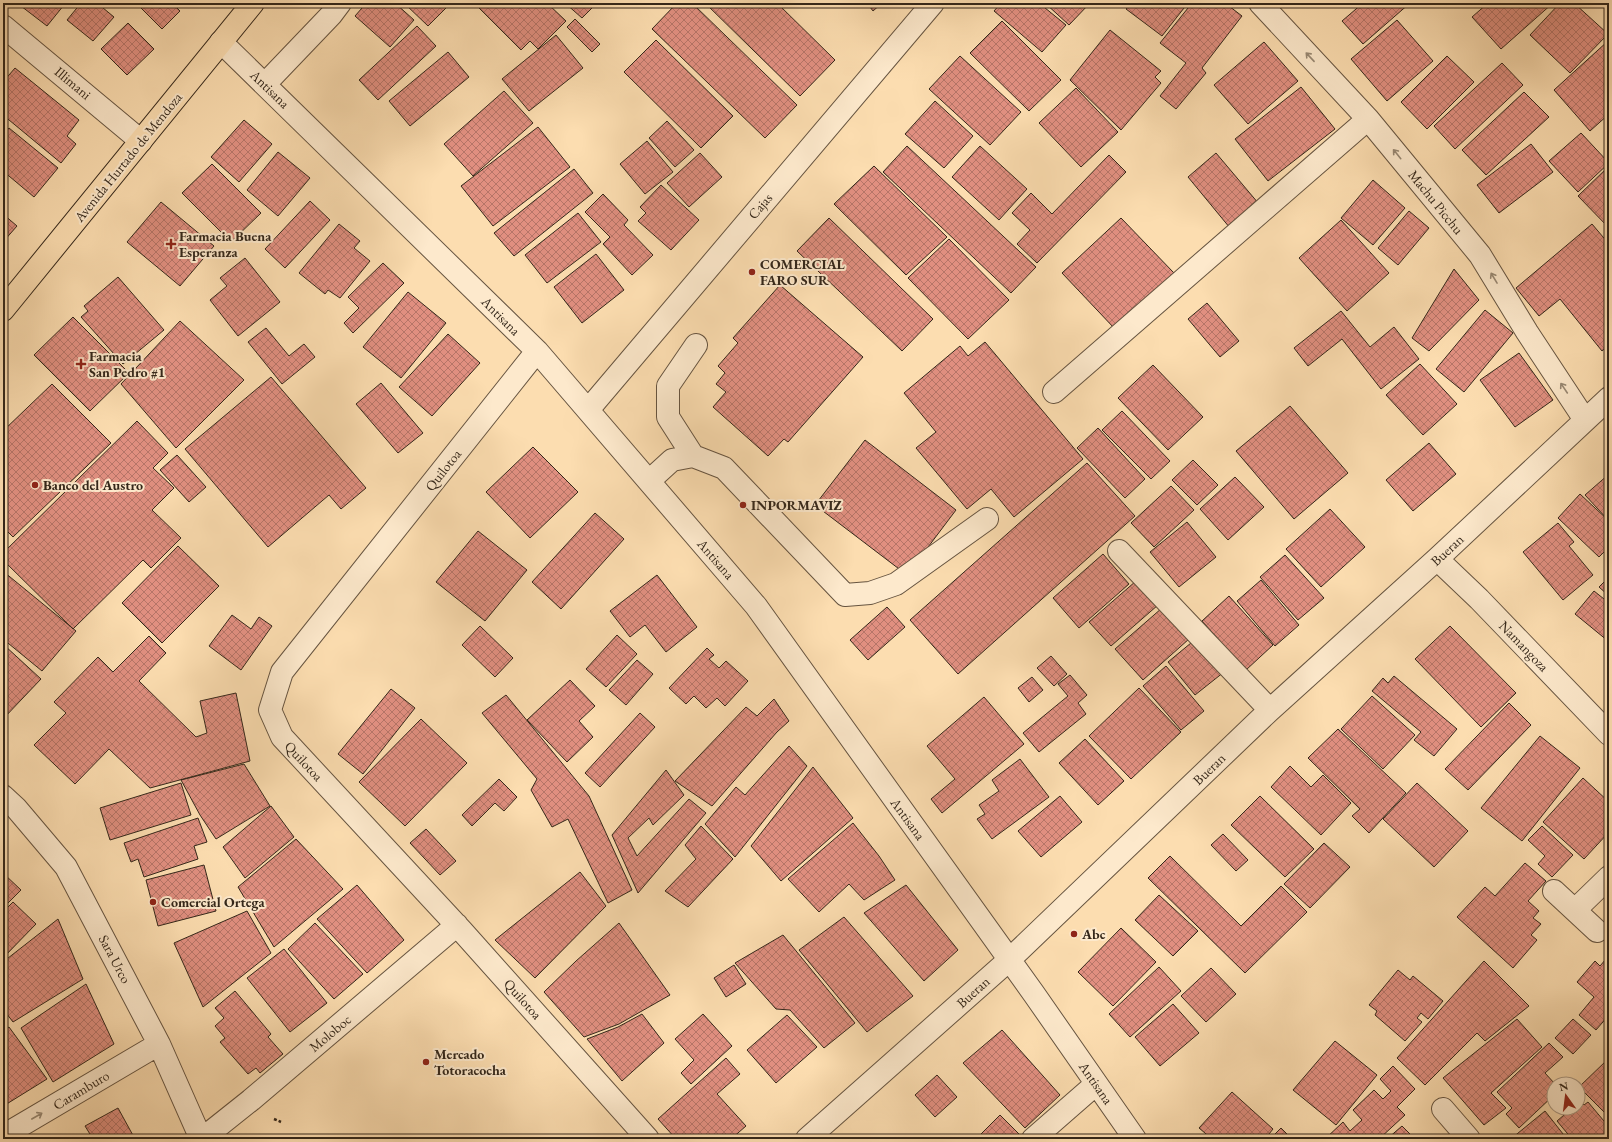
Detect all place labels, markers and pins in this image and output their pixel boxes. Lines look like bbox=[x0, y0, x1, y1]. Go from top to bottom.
place label: Farmacia Buena Esperanza bbox=[179, 227, 272, 261]
marker: Farmacia Buena Esperanza bbox=[166, 239, 176, 249]
place label: COMERCIAL FARO SUR bbox=[760, 255, 846, 289]
marker: COMERCIAL FARO SUR bbox=[747, 267, 757, 277]
place label: Farmacia San Pedro #1 bbox=[89, 347, 165, 381]
marker: Farmacia San Pedro #1 bbox=[76, 359, 86, 369]
place label: Banco del Austro bbox=[43, 476, 143, 494]
marker: Banco del Austro bbox=[30, 480, 40, 490]
place label: INPORMAVIZ bbox=[751, 496, 842, 514]
marker: INPORMAVIZ bbox=[738, 500, 748, 510]
place label: Comercial Ortega bbox=[161, 893, 266, 911]
marker: Comercial Ortega bbox=[148, 897, 158, 907]
place label: Abc bbox=[1081, 925, 1106, 943]
marker: Abc bbox=[1069, 929, 1079, 939]
place label: Mercado Totoracocha bbox=[434, 1045, 507, 1079]
marker: Mercado Totoracocha bbox=[421, 1057, 431, 1067]

